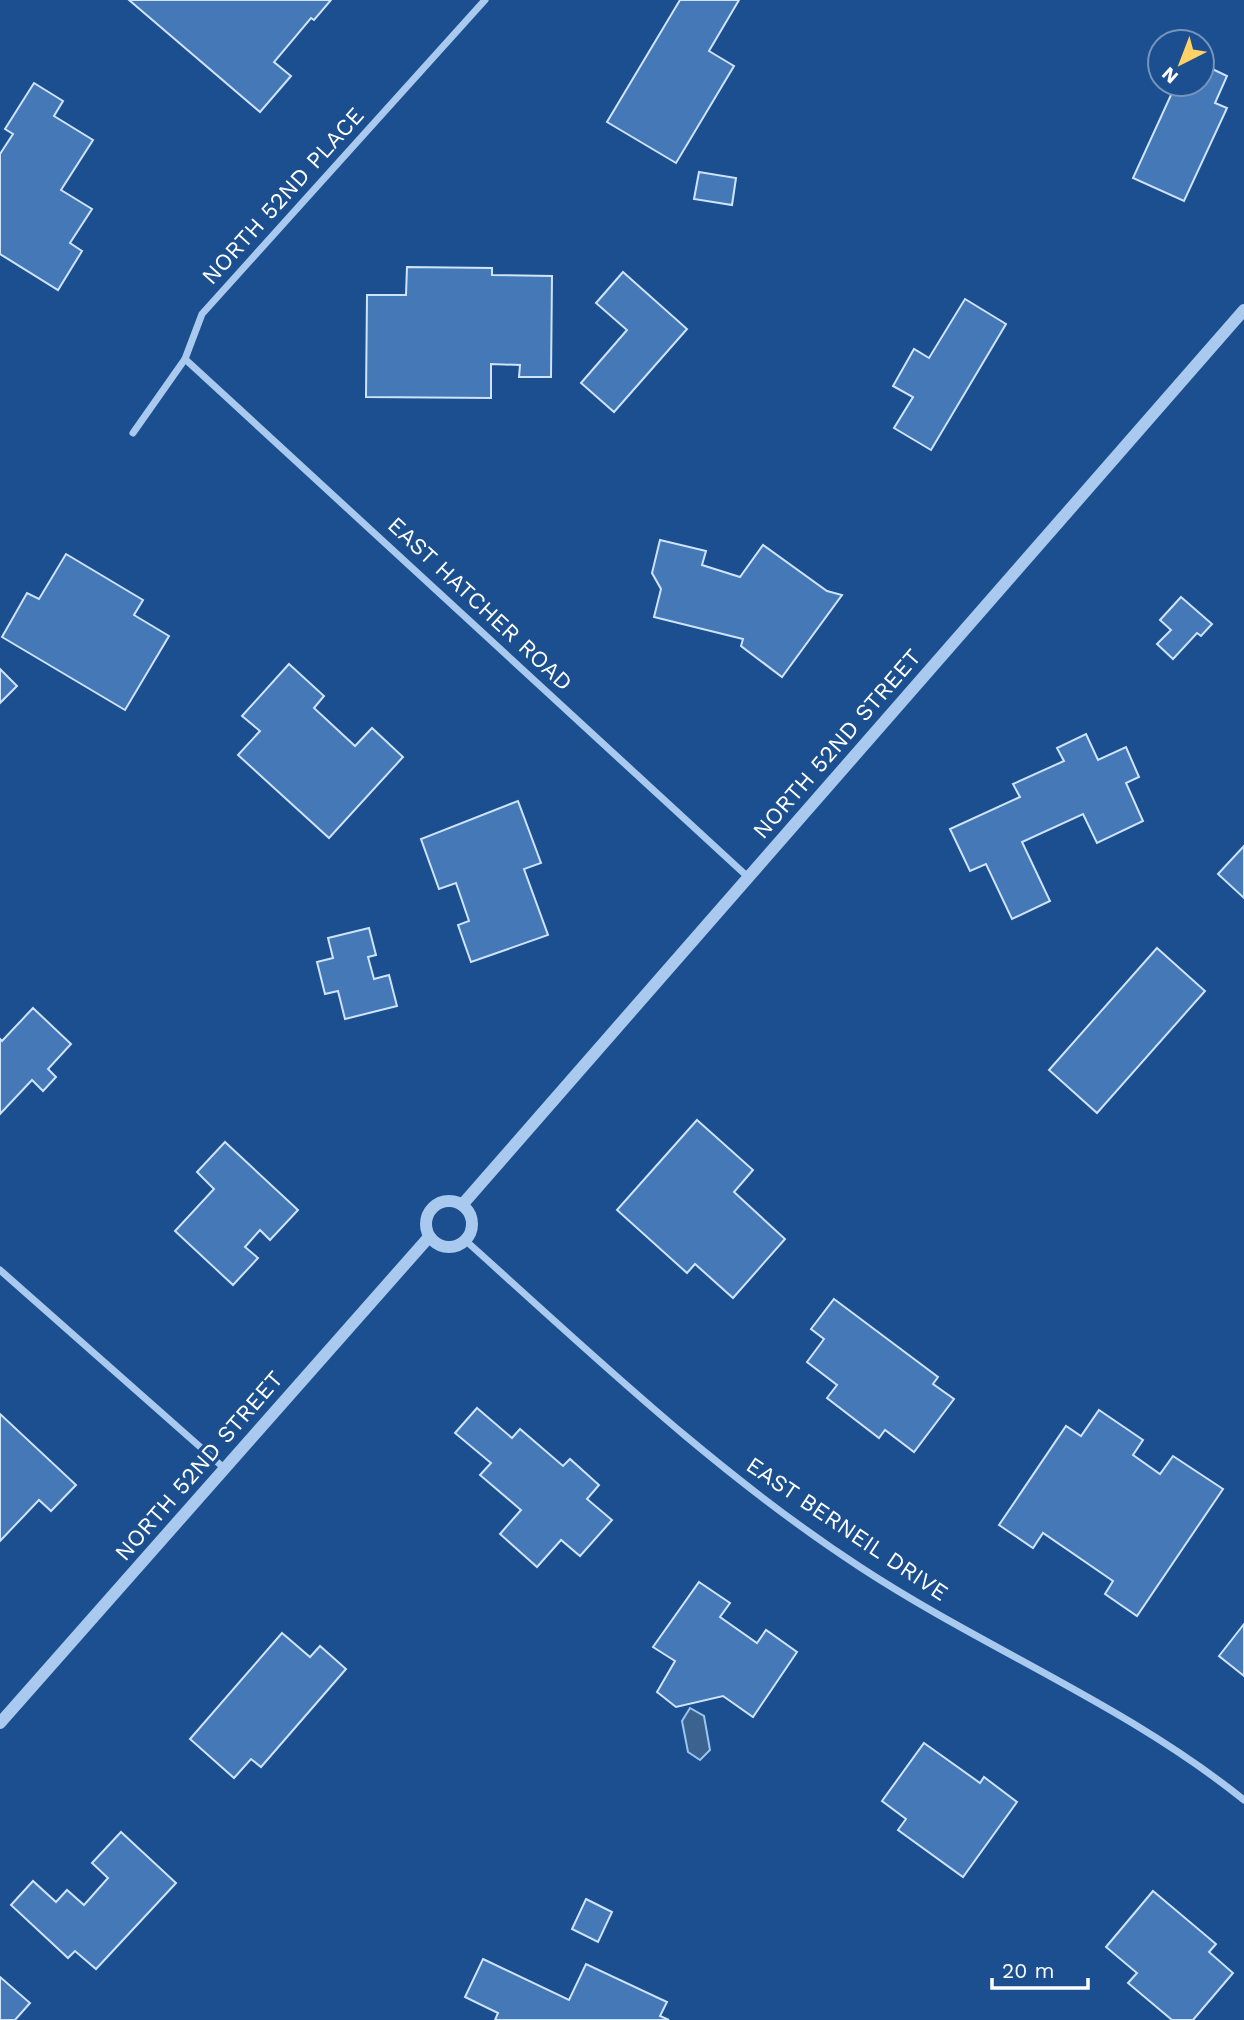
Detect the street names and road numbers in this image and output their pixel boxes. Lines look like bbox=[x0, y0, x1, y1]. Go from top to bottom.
street label: NORTH 52ND PLACE bbox=[196, 102, 370, 290]
street label: EAST HATCHER ROAD bbox=[382, 511, 578, 697]
street label: NORTH 52ND STREET bbox=[747, 644, 927, 844]
street label: NORTH 52ND STREET bbox=[109, 1366, 289, 1566]
street label: EAST BERNEIL DRIVE bbox=[741, 1451, 953, 1607]

